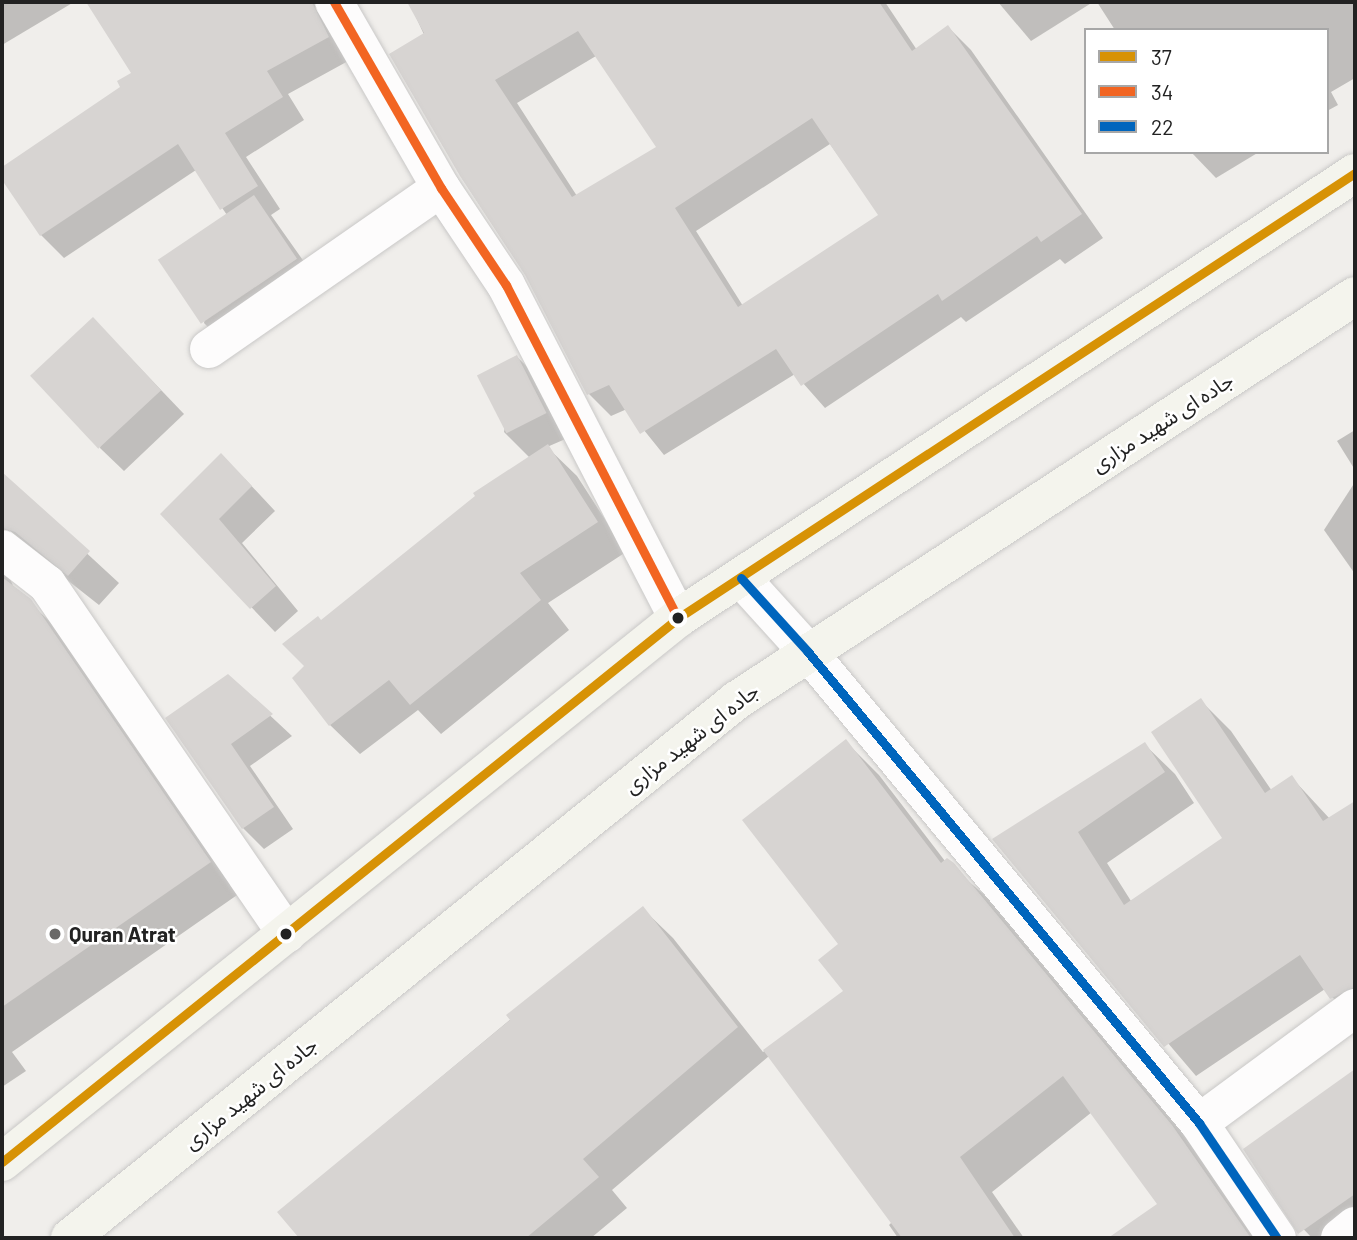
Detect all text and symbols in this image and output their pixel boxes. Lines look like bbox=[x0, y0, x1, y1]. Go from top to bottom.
legend bbox=[1084, 28, 1329, 154]
text: 37 bbox=[1151, 44, 1172, 69]
text: 34 bbox=[1151, 79, 1173, 104]
text: 22 bbox=[1151, 114, 1174, 139]
street label: جاده ای شهید مزاری bbox=[1086, 367, 1238, 477]
unlabelled marker bbox=[671, 611, 685, 625]
street label: جاده ای شهید مزاری bbox=[619, 678, 763, 798]
place label: Quran Atrat bbox=[69, 921, 176, 947]
marker: Quran Atrat bbox=[47, 926, 63, 942]
unlabelled marker bbox=[279, 927, 293, 941]
street label: جاده ای شهید مزاری bbox=[178, 1032, 322, 1154]

